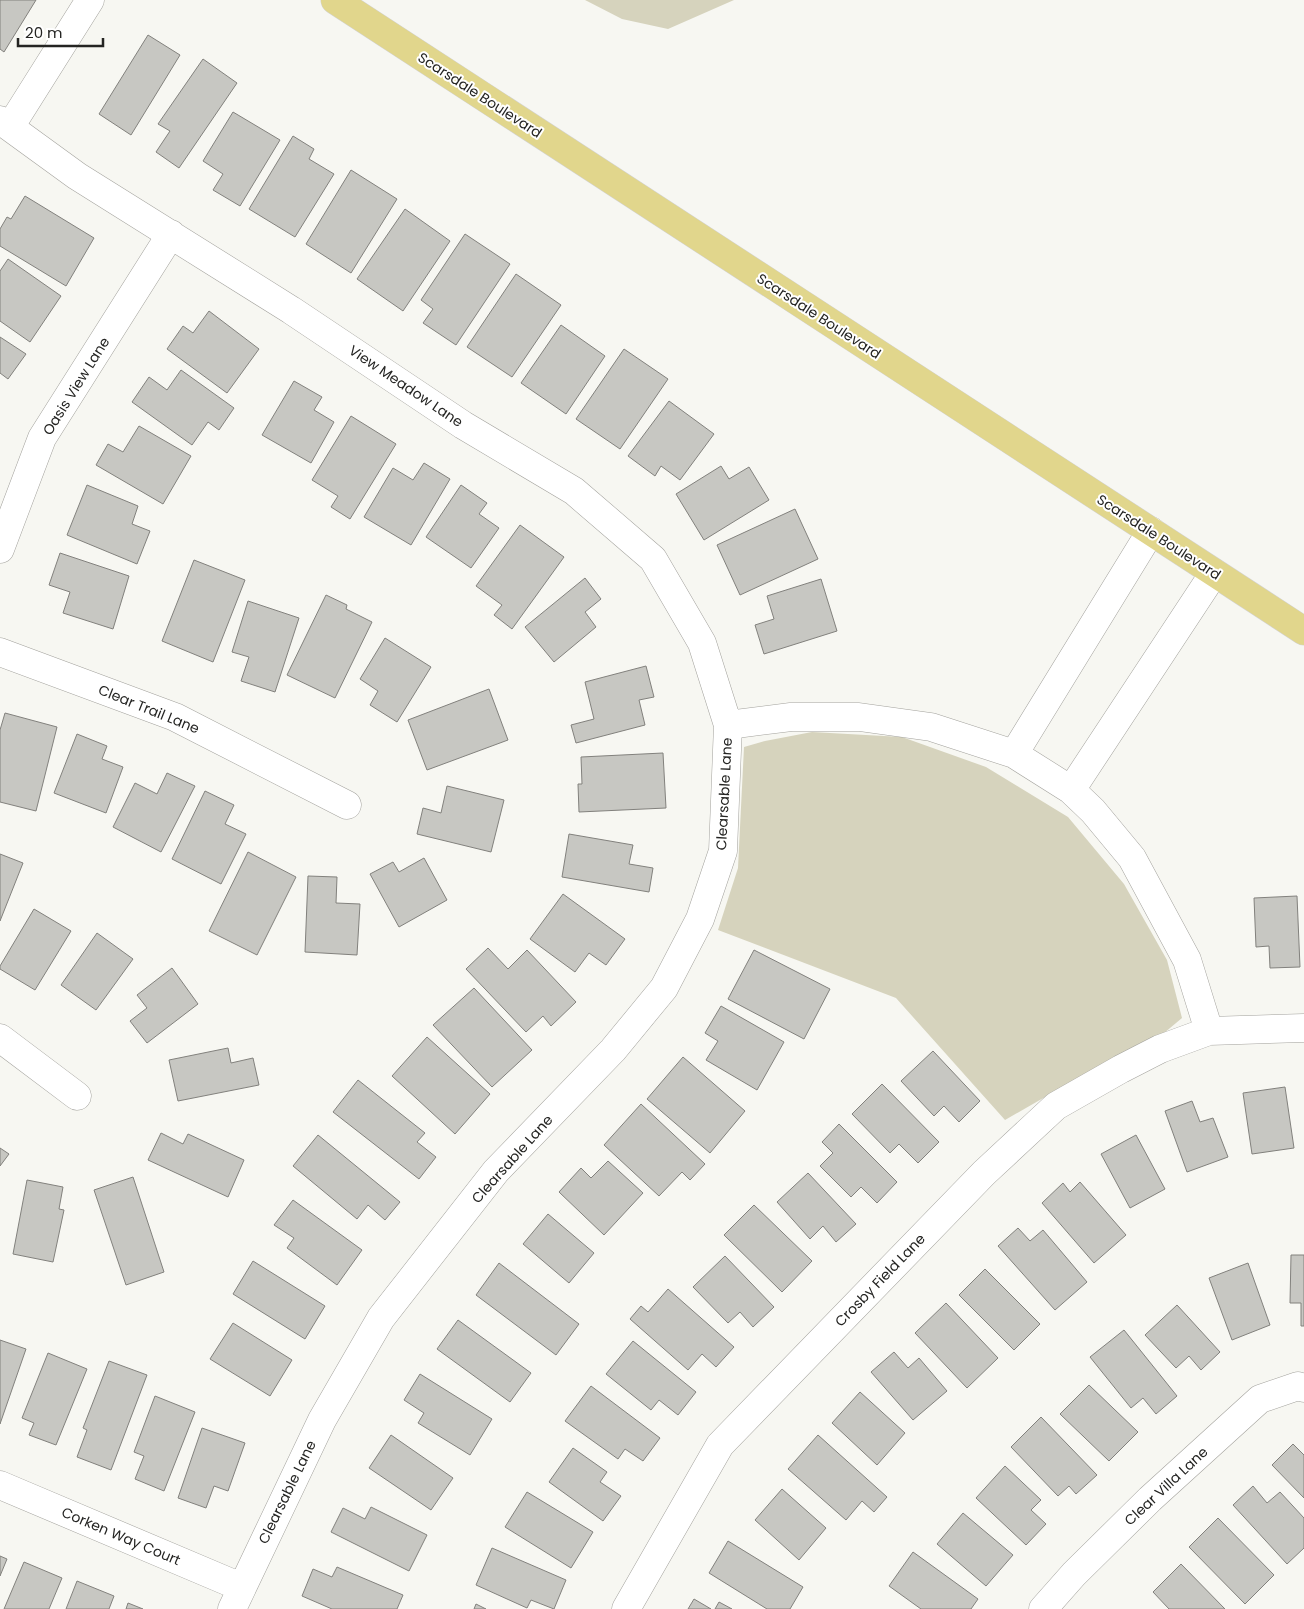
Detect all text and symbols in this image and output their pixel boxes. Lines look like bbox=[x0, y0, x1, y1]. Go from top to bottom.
scale bar bbox=[18, 15, 102, 47]
text: 20 m bbox=[25, 22, 63, 43]
street label: Scarsdale Boulevard bbox=[414, 47, 546, 143]
street label: Scarsdale Boulevard bbox=[753, 268, 885, 364]
street label: Oasis View Lane bbox=[38, 333, 114, 439]
street label: View Meadow Lane bbox=[345, 340, 467, 432]
street label: Scarsdale Boulevard bbox=[1093, 489, 1225, 585]
street label: Clear Trail Lane bbox=[95, 680, 203, 739]
street label: Clearsable Lane bbox=[711, 737, 737, 851]
street label: Clearsable Lane bbox=[467, 1110, 557, 1208]
street label: Crosby Field Lane bbox=[830, 1229, 930, 1331]
street label: Clearsable Lane bbox=[253, 1437, 321, 1547]
street label: Clear Villa Lane bbox=[1120, 1442, 1212, 1530]
street label: Corken Way Court bbox=[58, 1502, 184, 1570]

